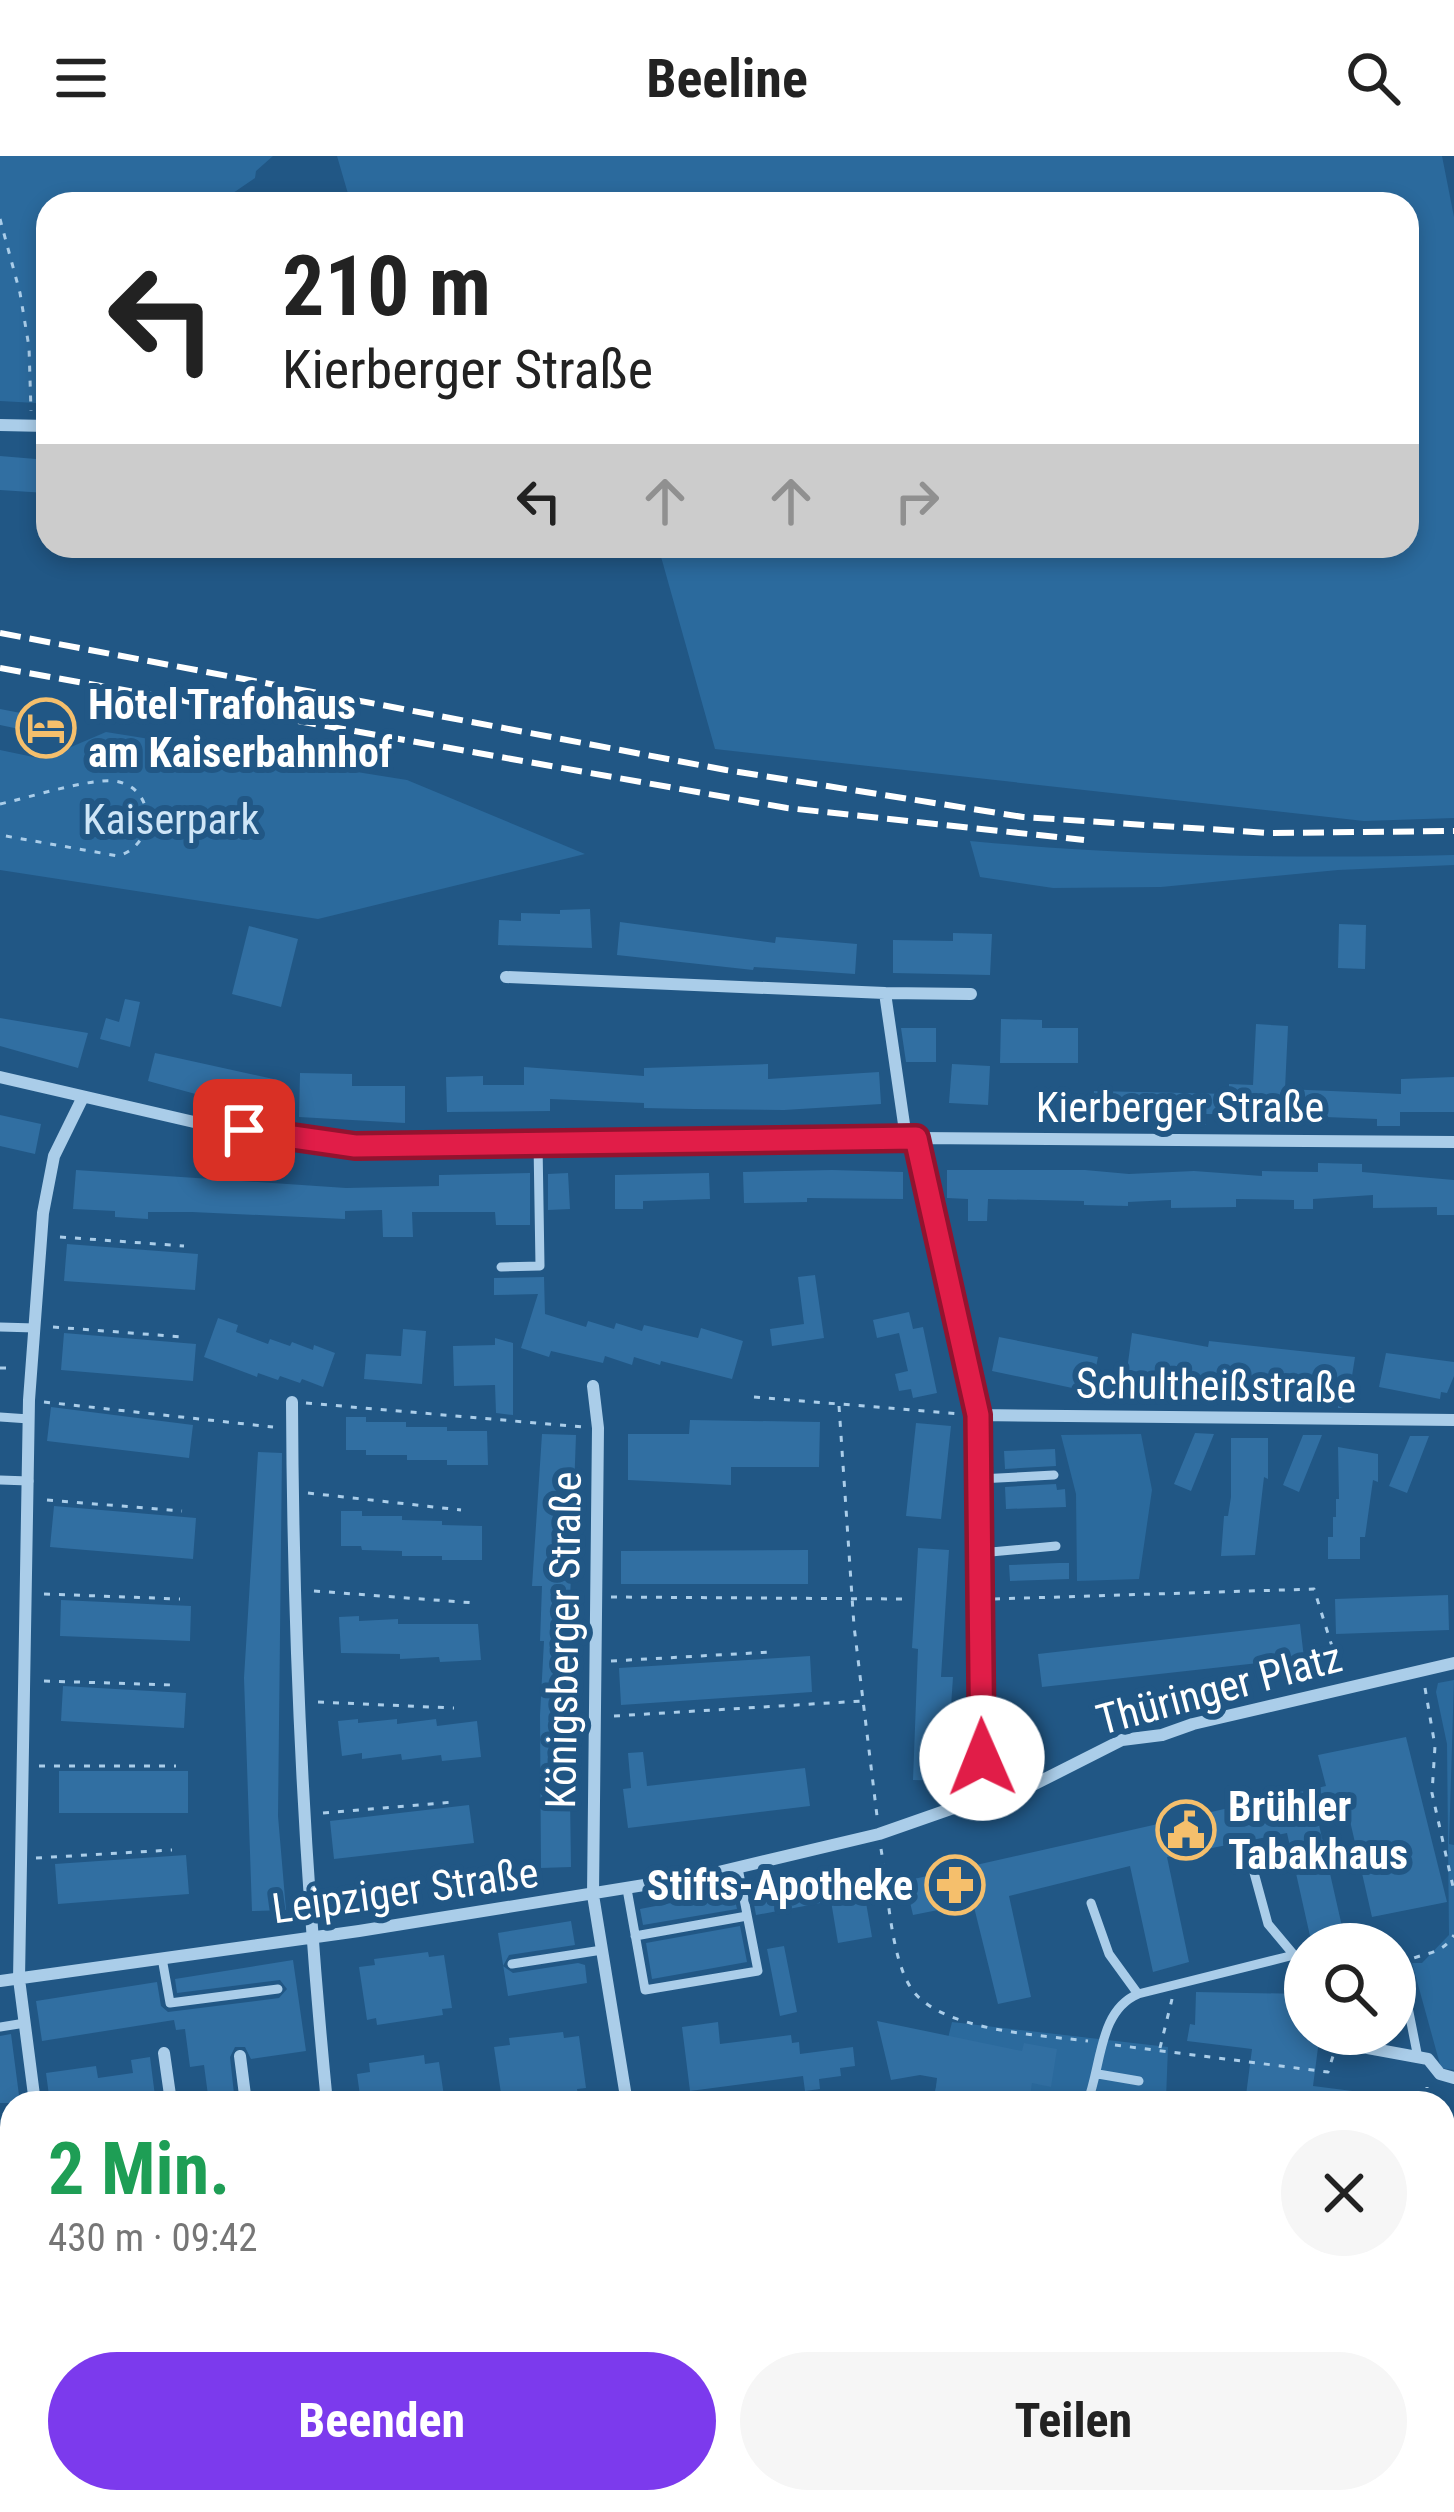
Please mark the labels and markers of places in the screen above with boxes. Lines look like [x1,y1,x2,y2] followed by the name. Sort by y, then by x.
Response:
[88,680,393,777] place label: Hotel Trafohaus am Kaiserbahnhof
[15,697,77,759] hotel icon: Hotel Trafohaus am Kaiserbahnhof
[193,1079,295,1181] pin
[1228,1782,1408,1879] place label: Brühler Tabakhaus
[1155,1799,1217,1861] public building icon: Brühler Tabakhaus
[924,1854,986,1916] pharmacy icon: Stifts-Apotheke
[647,1861,913,1910] place label: Stifts-Apotheke

